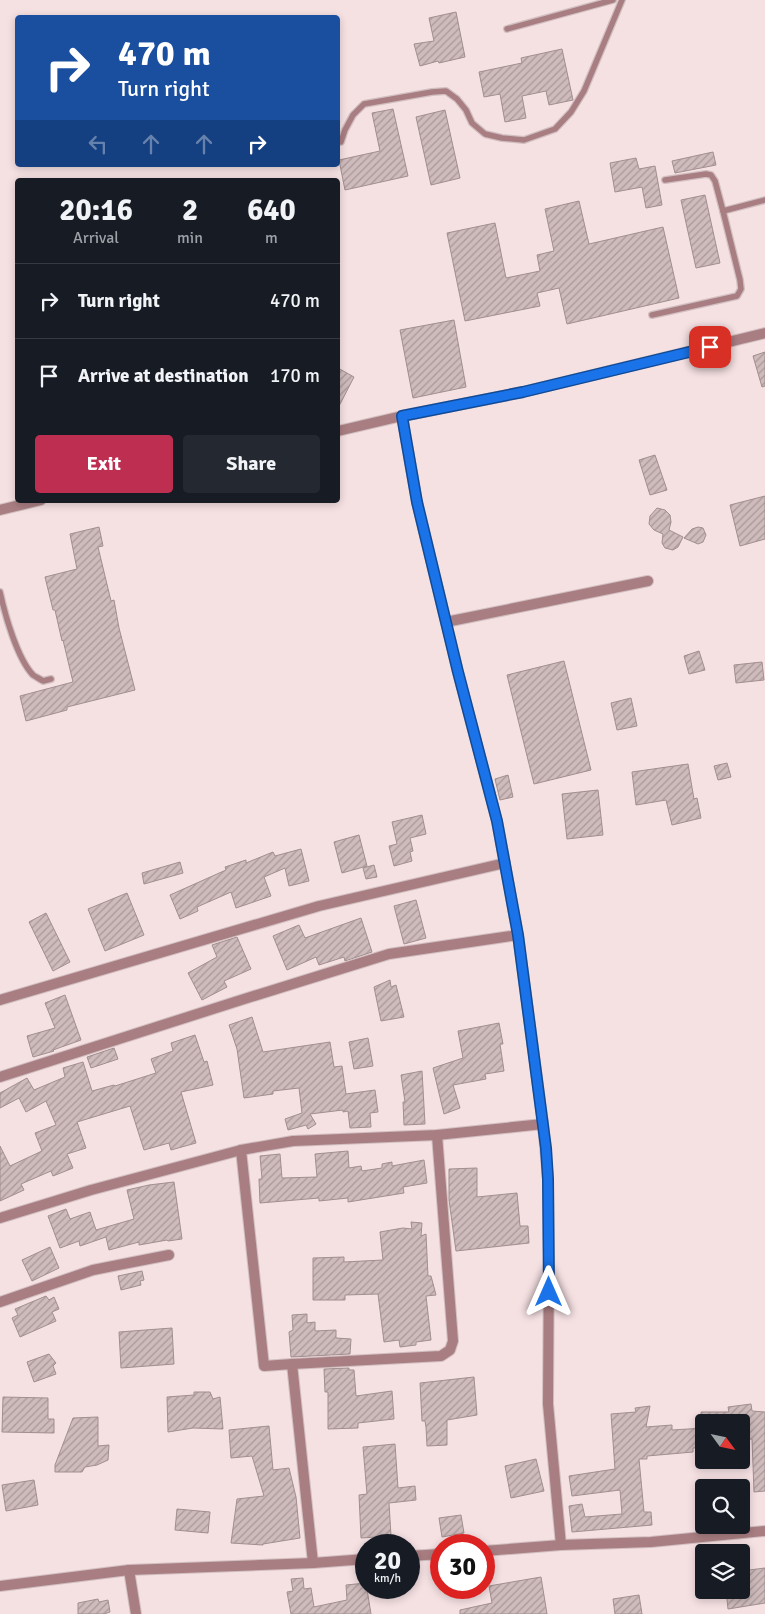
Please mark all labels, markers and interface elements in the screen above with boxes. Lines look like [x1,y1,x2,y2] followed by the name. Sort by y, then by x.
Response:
[118,32,211,75] text: 470 m
[35,35,100,100] icon: right
[118,75,210,102] text: Turn right
[84,130,112,158] icon: left
[137,130,165,158] icon: ahead
[190,130,218,158] icon: ahead
[243,130,271,158] icon: right
[59,192,133,229] text: 20:16
[182,192,198,229] text: 2
[247,192,296,229] text: 640
[73,228,119,248] text: Arrival
[177,228,203,248] text: min
[265,228,278,248] text: m
[35,287,63,315] icon: right
[78,289,160,313] text: Turn right
[270,289,320,313] text: 470 m
[689,326,731,368] pin
[696,333,724,361] icon: arrive
[35,362,63,390] icon: arrive
[78,364,249,388] text: Arrive at destination
[270,364,320,388] text: 170 m
[35,435,173,493] button: Exit
[183,435,320,493] button: Share
[522,1265,574,1317] position arrow
[695,1414,750,1469] north arrow
[695,1414,750,1599] map controls
[695,1479,750,1534] button: search
[430,1534,495,1599] speed limit sign: 30
[695,1544,750,1599] button: layers
[374,1545,401,1576] text: 20
[374,1571,401,1586] text: km/h

